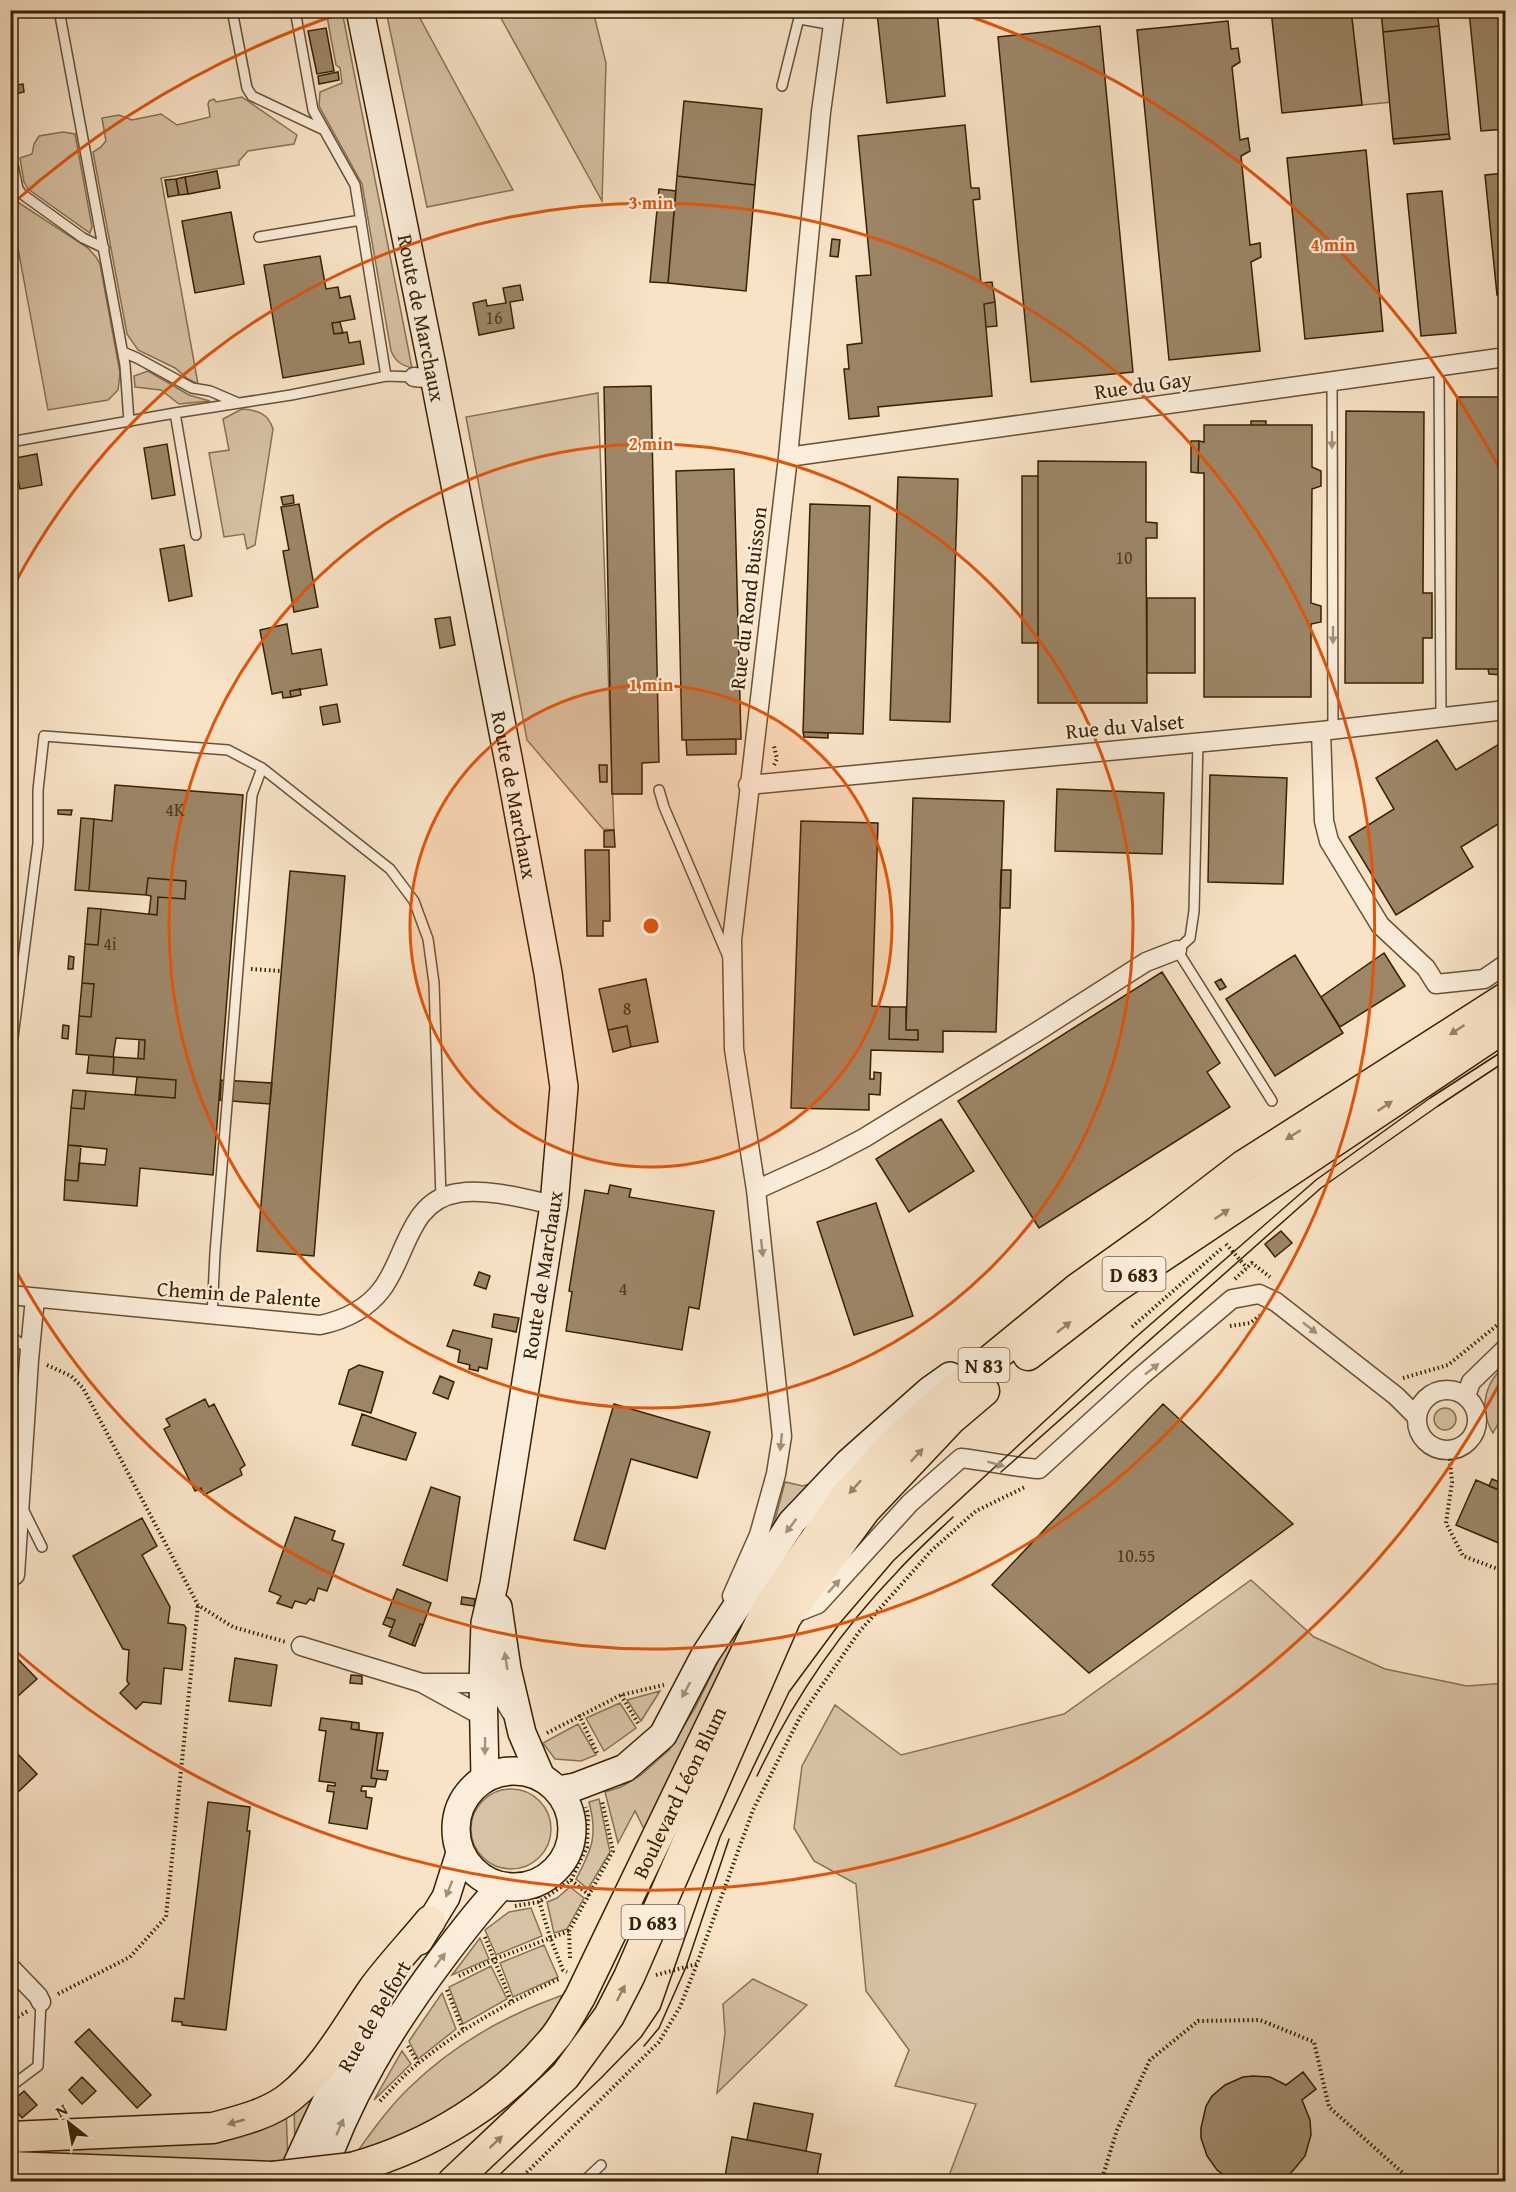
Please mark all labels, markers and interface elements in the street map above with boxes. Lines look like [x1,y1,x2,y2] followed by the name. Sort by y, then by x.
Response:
[629,189,674,216] text: 3 min
[390,231,454,404] street label: Route de Marchaux
[1311,231,1356,258] text: 4 min
[485,304,503,331] house number: 16
[1092,363,1194,407] street label: Rue du Gay
[629,430,674,457] text: 2 min
[1327,430,1337,449] one-way arrow
[721,505,775,691] street label: Rue du Rond Buisson
[1115,544,1133,571] house number: 10
[1328,625,1338,644] one-way arrow
[629,671,674,698] text: 1 min
[1064,705,1186,747] street label: Rue du Valset
[484,708,546,882] street label: Route de Marchaux
[165,796,185,823] house number: 4K
[641,916,661,936] centre of rings
[103,930,117,957] house number: 4i
[623,995,631,1022] house number: 8
[1448,1024,1465,1035] one-way arrow
[1376,1101,1393,1112] one-way arrow
[1285,1129,1301,1141] one-way arrow
[513,1188,571,1361] street label: Route de Marchaux
[1214,1208,1230,1220] one-way arrow
[757,1239,767,1258] one-way arrow
[1102,1257,1166,1291] road number: D 683
[156,1273,322,1315] street label: Chemin de Palente
[619,1275,627,1302] house number: 4
[1056,1322,1071,1334] one-way arrow
[1302,1322,1317,1334] one-way arrow
[958,1348,1010,1382] road number: N 83
[1144,1363,1159,1375] one-way arrow
[776,1433,786,1452] one-way arrow
[910,1448,924,1463] one-way arrow
[987,1459,1005,1469] one-way arrow
[849,1479,862,1494] one-way arrow
[785,1517,797,1533] one-way arrow
[1116,1542,1156,1569] house number: 10.55
[827,1579,840,1594] one-way arrow
[501,1651,510,1670] one-way arrow
[681,1682,691,1699] one-way arrow
[624,1701,733,1883] street label: Boulevard Léon Blum
[480,1737,489,1756] one-way arrow
[444,1880,453,1898] one-way arrow
[622,1905,684,1939] road number: D 683
[434,1953,446,1968] one-way arrow
[329,1954,419,2078] street label: Rue de Belfort
[616,1985,625,2002] one-way arrow
[39,2093,99,2153] north arrow
[51,2097,72,2123] text: N
[227,2118,245,2127] one-way arrow
[335,2118,344,2135] one-way arrow
[489,2135,504,2149] one-way arrow

